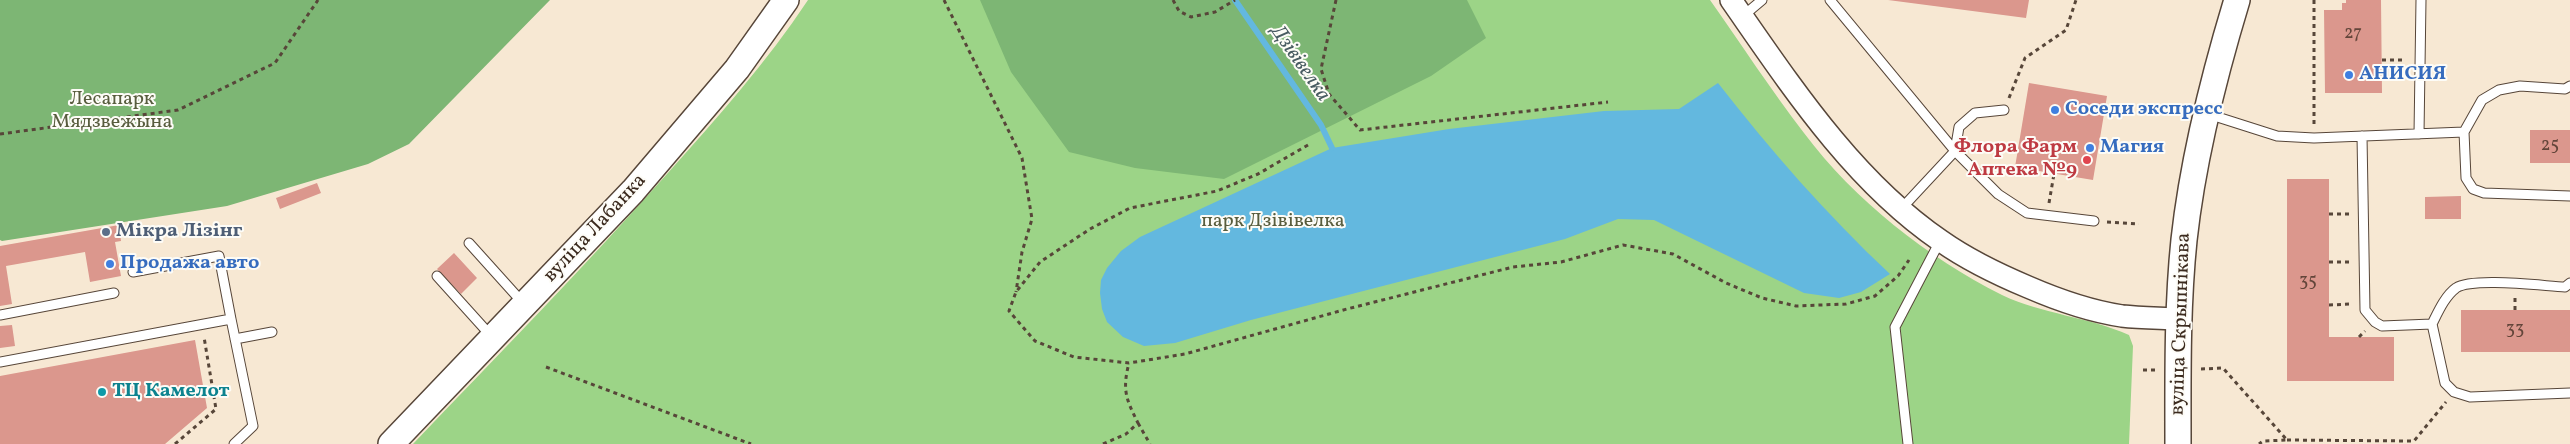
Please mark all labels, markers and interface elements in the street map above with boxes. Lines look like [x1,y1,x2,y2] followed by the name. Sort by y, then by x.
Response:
[1264,21,1334,107] water label: Дзівівелка
[2344,24,2362,46] house number: 27
[2359,63,2446,87] place label: АНИСИЯ
[2343,69,2355,81] marker: АНИСИЯ
[52,88,172,135] park label: Лесапарк Мядзвежына
[2065,98,2223,122] place label: Соседи экспресс
[2049,104,2061,116] marker: Соседи экспресс
[1954,136,2077,183] place label: Флора Фарм Аптека №9
[2100,136,2164,160] place label: Магия
[2541,136,2559,158] house number: 25
[2084,142,2096,154] marker: Магия
[2081,154,2093,166] marker: Флора Фарм Аптека №9
[540,170,652,288] street label: вуліца Лабанка
[1201,210,1345,234] park label: парк Дзівівелка
[116,220,242,244] place label: Мікра Лізінг
[100,226,112,238] marker: Мікра Лізінг
[2167,232,2197,416] street label: вуліца Скрыпнікава
[120,252,259,276] place label: Продажа авто
[104,258,116,270] marker: Продажа авто
[2299,272,2317,294] house number: 35
[2506,320,2524,342] house number: 33
[112,380,230,404] place label: ТЦ Камелот
[96,386,108,398] marker: ТЦ Камелот

